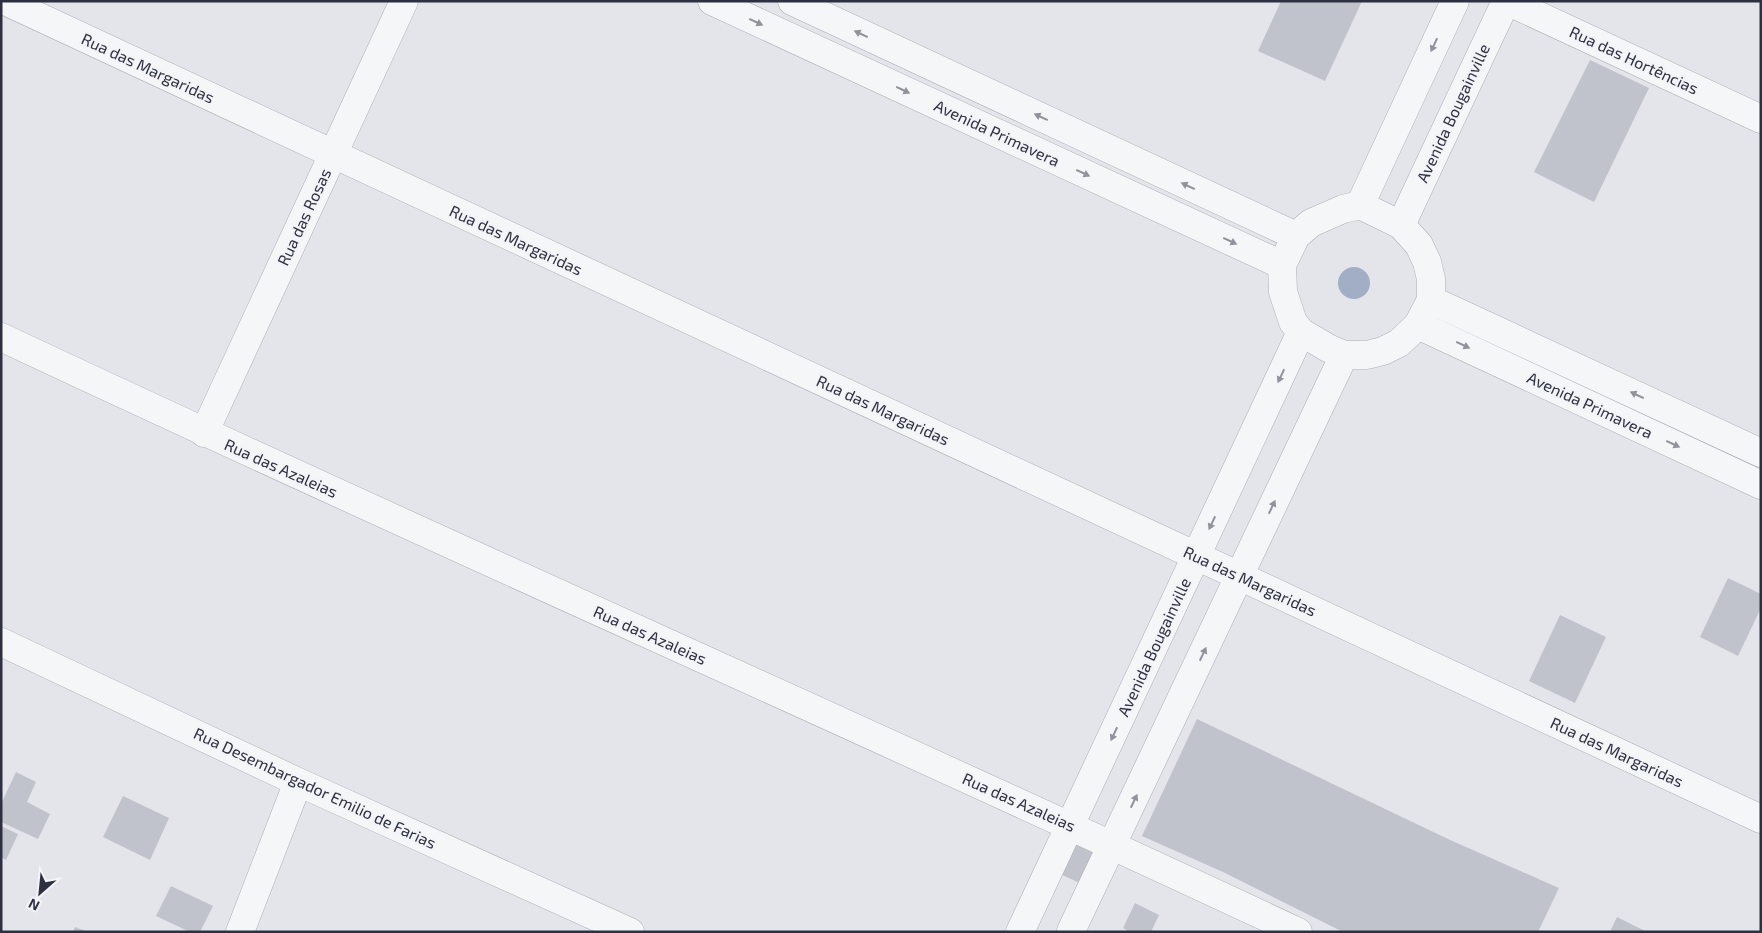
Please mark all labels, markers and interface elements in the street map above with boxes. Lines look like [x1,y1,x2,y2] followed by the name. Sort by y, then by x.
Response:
[749,18,763,26] one-way arrow
[1567,21,1702,98] street label: Rua das Hortências
[79,28,218,107] street label: Rua das Margaridas
[854,29,869,38] one-way arrow
[1430,38,1438,53] one-way arrow
[1412,40,1493,185] street label: Avenida Bougainville
[896,86,911,94] one-way arrow
[931,95,1063,170] street label: Avenida Primavera
[1033,113,1048,121] one-way arrow
[273,165,334,268] street label: Rua das Rosas
[1076,169,1090,177] one-way arrow
[1181,181,1195,189] one-way arrow
[447,200,586,279] street label: Rua das Margaridas
[1223,237,1237,245] one-way arrow
[1455,341,1470,350] one-way arrow
[1524,367,1656,442] street label: Avenida Primavera
[1276,369,1284,383] one-way arrow
[814,370,953,449] street label: Rua das Margaridas
[1630,391,1644,399] one-way arrow
[222,434,341,501] street label: Rua das Azaleias
[1666,440,1680,448] one-way arrow
[1269,500,1277,514] one-way arrow
[1208,516,1216,530] one-way arrow
[1181,541,1320,620] street label: Rua das Margaridas
[1113,574,1194,719] street label: Avenida Bougainville
[591,601,710,668] street label: Rua das Azaleias
[1199,647,1207,661] one-way arrow
[1548,712,1687,791] street label: Rua das Margaridas
[191,723,439,852] street label: Rua Desembargador Emilio de Farias
[1109,727,1117,741] one-way arrow
[960,768,1079,835] street label: Rua das Azaleias
[1130,794,1138,808] one-way arrow
[15,868,65,918] north arrow
[26,895,42,915] text: N

